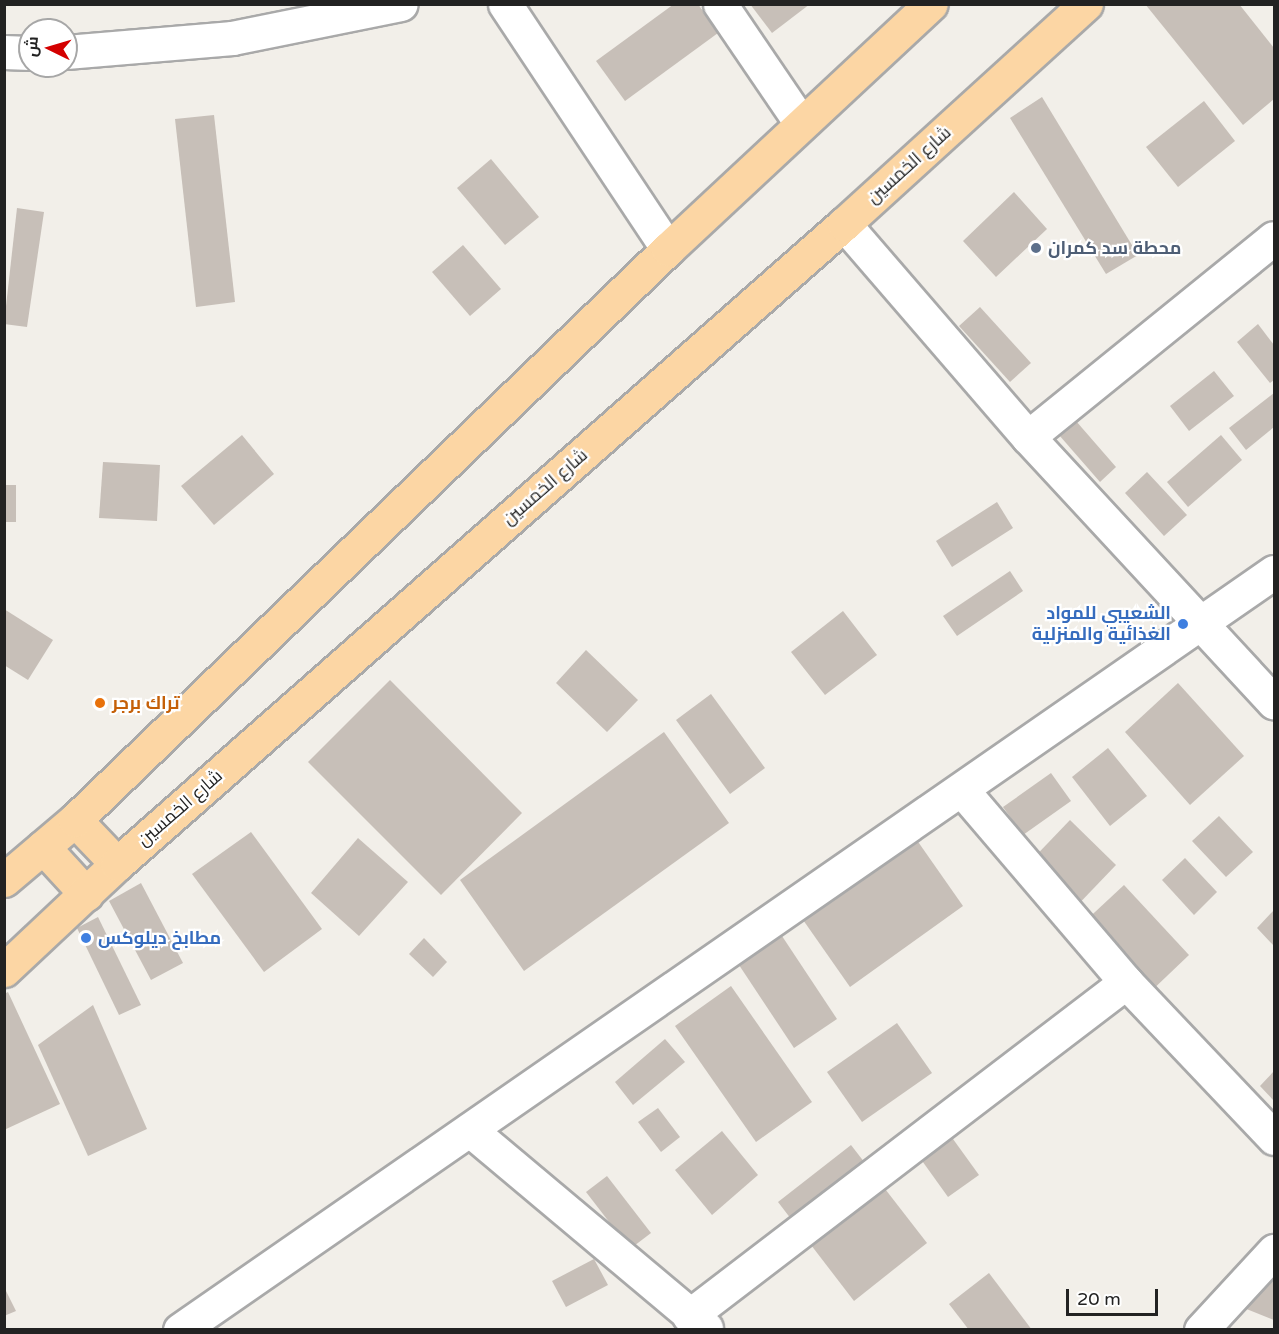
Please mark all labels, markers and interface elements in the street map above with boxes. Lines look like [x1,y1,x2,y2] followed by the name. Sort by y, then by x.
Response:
[18,18,78,78] north arrow
[21,36,43,58] text: ش
[862,122,956,208] street label: شارع الخمسين
[1048,237,1182,259] place label: محطة سد كمران
[1029,241,1043,255] marker: محطة سد كمران
[498,444,592,530] street label: شارع الخمسين
[1032,603,1171,646] place label: الشعيبي للمواد الغذائية والمنزلية
[1176,617,1190,631] marker: الشعيبي للمواد الغذائية والمنزلية
[112,692,180,714] place label: تراك برجر
[93,696,107,710] marker: تراك برجر
[133,765,227,851] street label: شارع الخمسين
[98,927,221,949] place label: مطابخ ديلوكس
[79,931,93,945] marker: مطابخ ديلوكس
[1069,1277,1160,1315] scale bar
[1077,1288,1121,1310] text: 20 m

